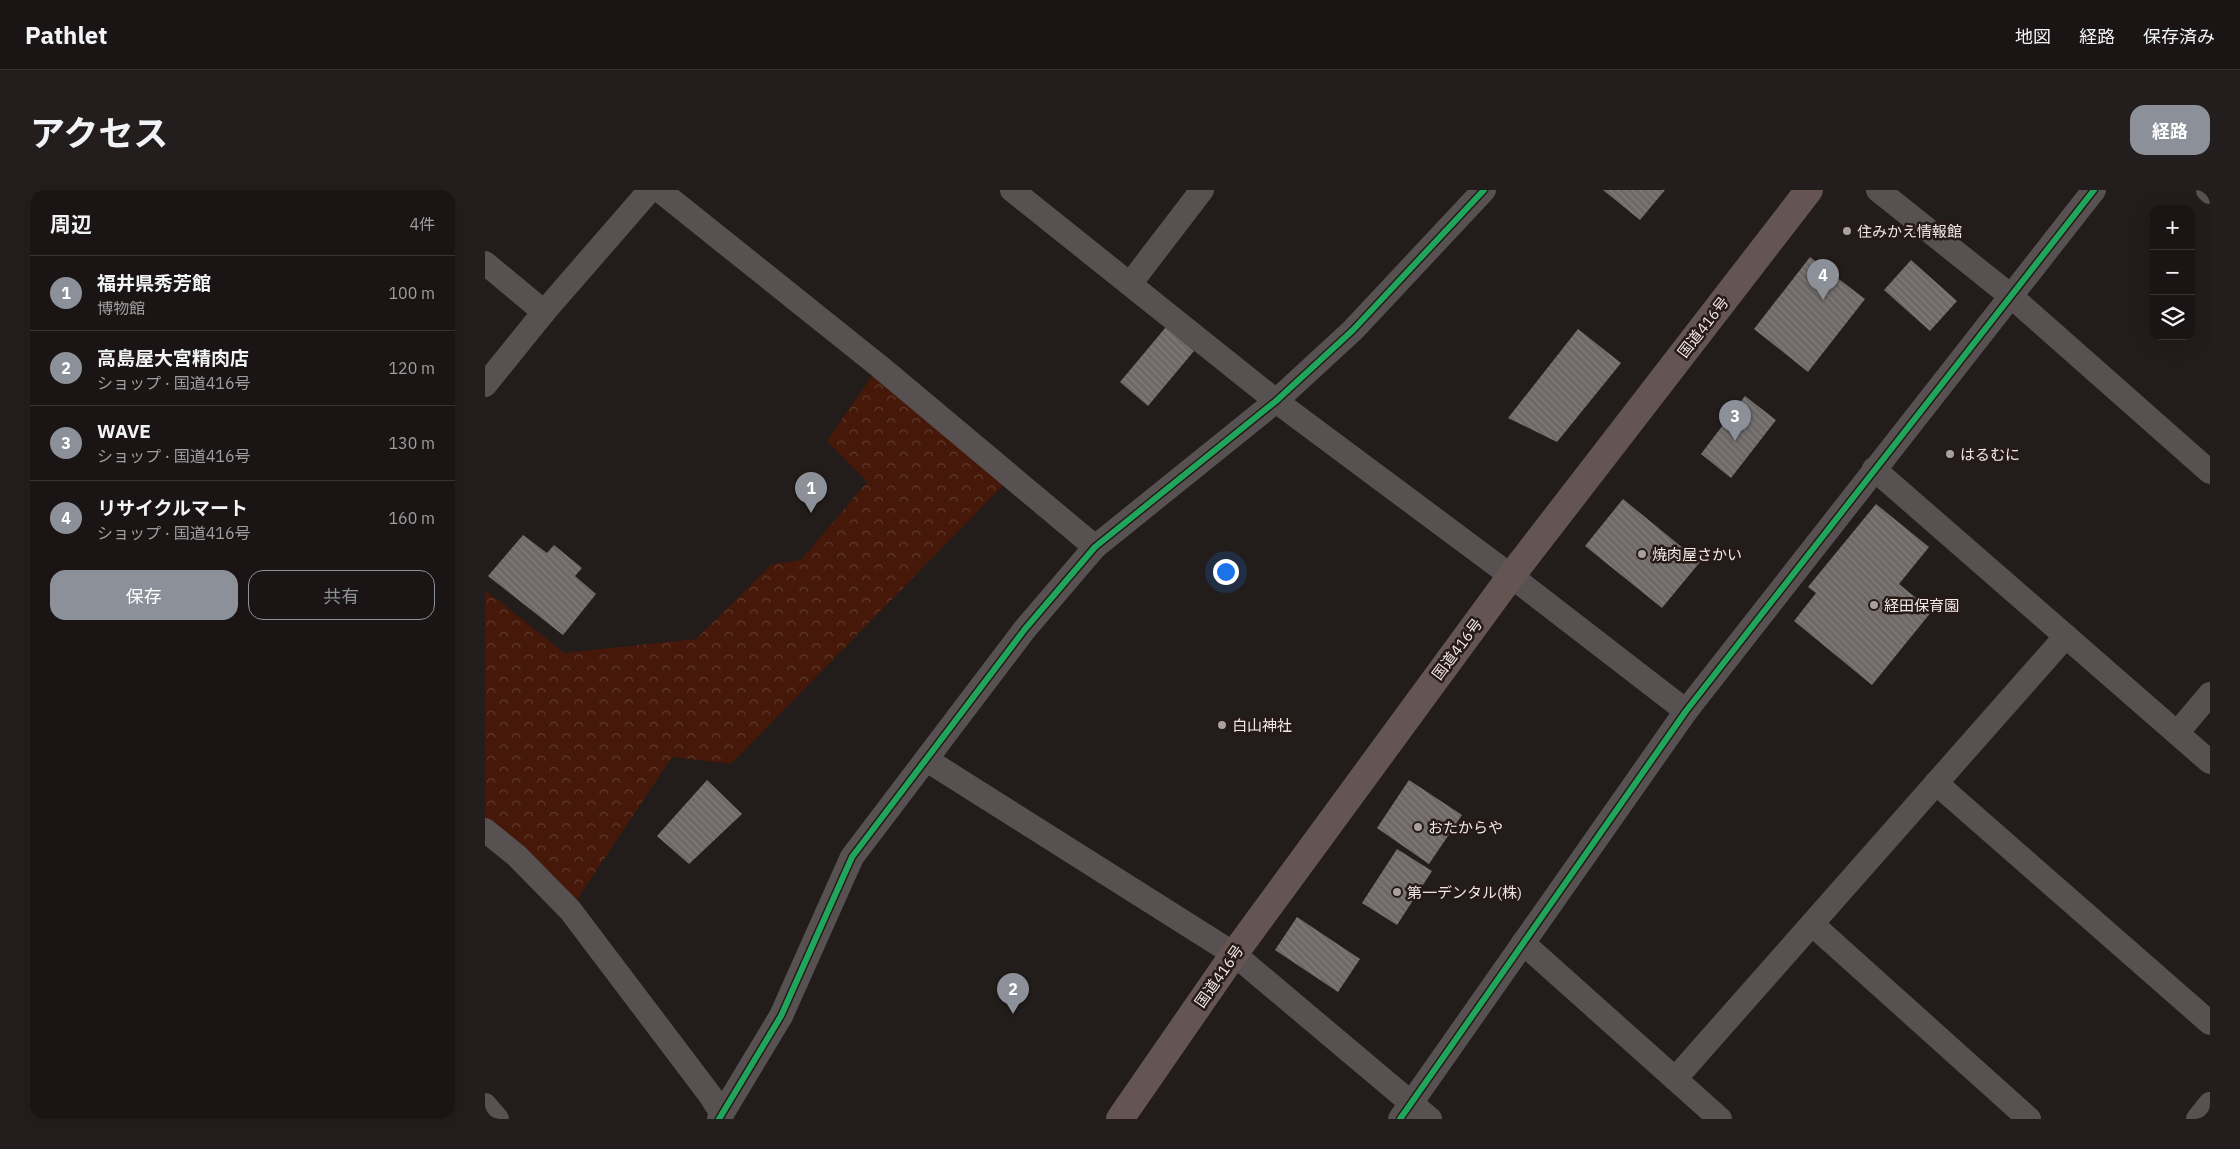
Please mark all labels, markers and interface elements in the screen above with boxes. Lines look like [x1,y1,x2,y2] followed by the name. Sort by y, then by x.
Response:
[25,19,107,51] text: Pathlet
[2015,25,2051,48] text: 地図
[2079,25,2115,48] text: 経路
[2143,25,2215,48] text: 保存済み
[2130,105,2210,155] button: 経路
[30,110,168,156] text: アクセス
[2150,205,2195,340] map controls
[2150,205,2195,250] button: +
[50,210,92,238] text: 周辺
[409,214,435,234] text: 4件
[1857,222,1962,241] place label: 住みかえ情報館
[1841,225,1853,237] marker: 住みかえ情報館
[2150,250,2195,295] button: −
[1807,259,1839,300] pin: 4
[97,271,211,295] text: 福井県秀芳館
[61,283,71,303] text: 1
[388,283,435,303] text: 100 m
[1673,293,1733,361] street label: 国道416号
[2150,295,2195,340] button: layers
[97,298,145,318] text: 博物館
[97,346,249,370] text: 高島屋大宮精肉店
[61,358,71,378] text: 2
[388,358,435,378] text: 120 m
[97,373,251,393] text: ショップ · 国道416号
[1719,400,1751,441] pin: 3
[97,419,151,443] text: WAVE
[61,433,71,453] text: 3
[388,433,435,453] text: 130 m
[1960,445,2020,464] place label: はるむに
[97,446,251,466] text: ショップ · 国道416号
[1944,448,1956,460] marker: はるむに
[795,472,827,513] pin: 1
[97,496,248,520] text: リサイクルマート
[61,508,71,528] text: 4
[388,508,435,528] text: 160 m
[97,523,251,543] text: ショップ · 国道416号
[1652,545,1742,564] place label: 焼肉屋さかい
[1636,548,1648,560] marker: 焼肉屋さかい
[1213,559,1239,585] your location
[50,570,238,620] button: 保存
[248,570,435,620] button: 共有
[1884,596,1959,615] place label: 経田保育園
[1868,599,1880,611] marker: 経田保育園
[1428,615,1486,683] street label: 国道416号
[1232,716,1292,735] place label: 白山神社
[1216,719,1228,731] marker: 白山神社
[1428,818,1503,837] place label: おたからや
[1412,821,1424,833] marker: おたからや
[1407,883,1522,902] place label: 第一デンタル(株)
[1391,886,1403,898] marker: 第一デンタル(株)
[1191,941,1247,1011] street label: 国道416号
[997,973,1029,1014] pin: 2

